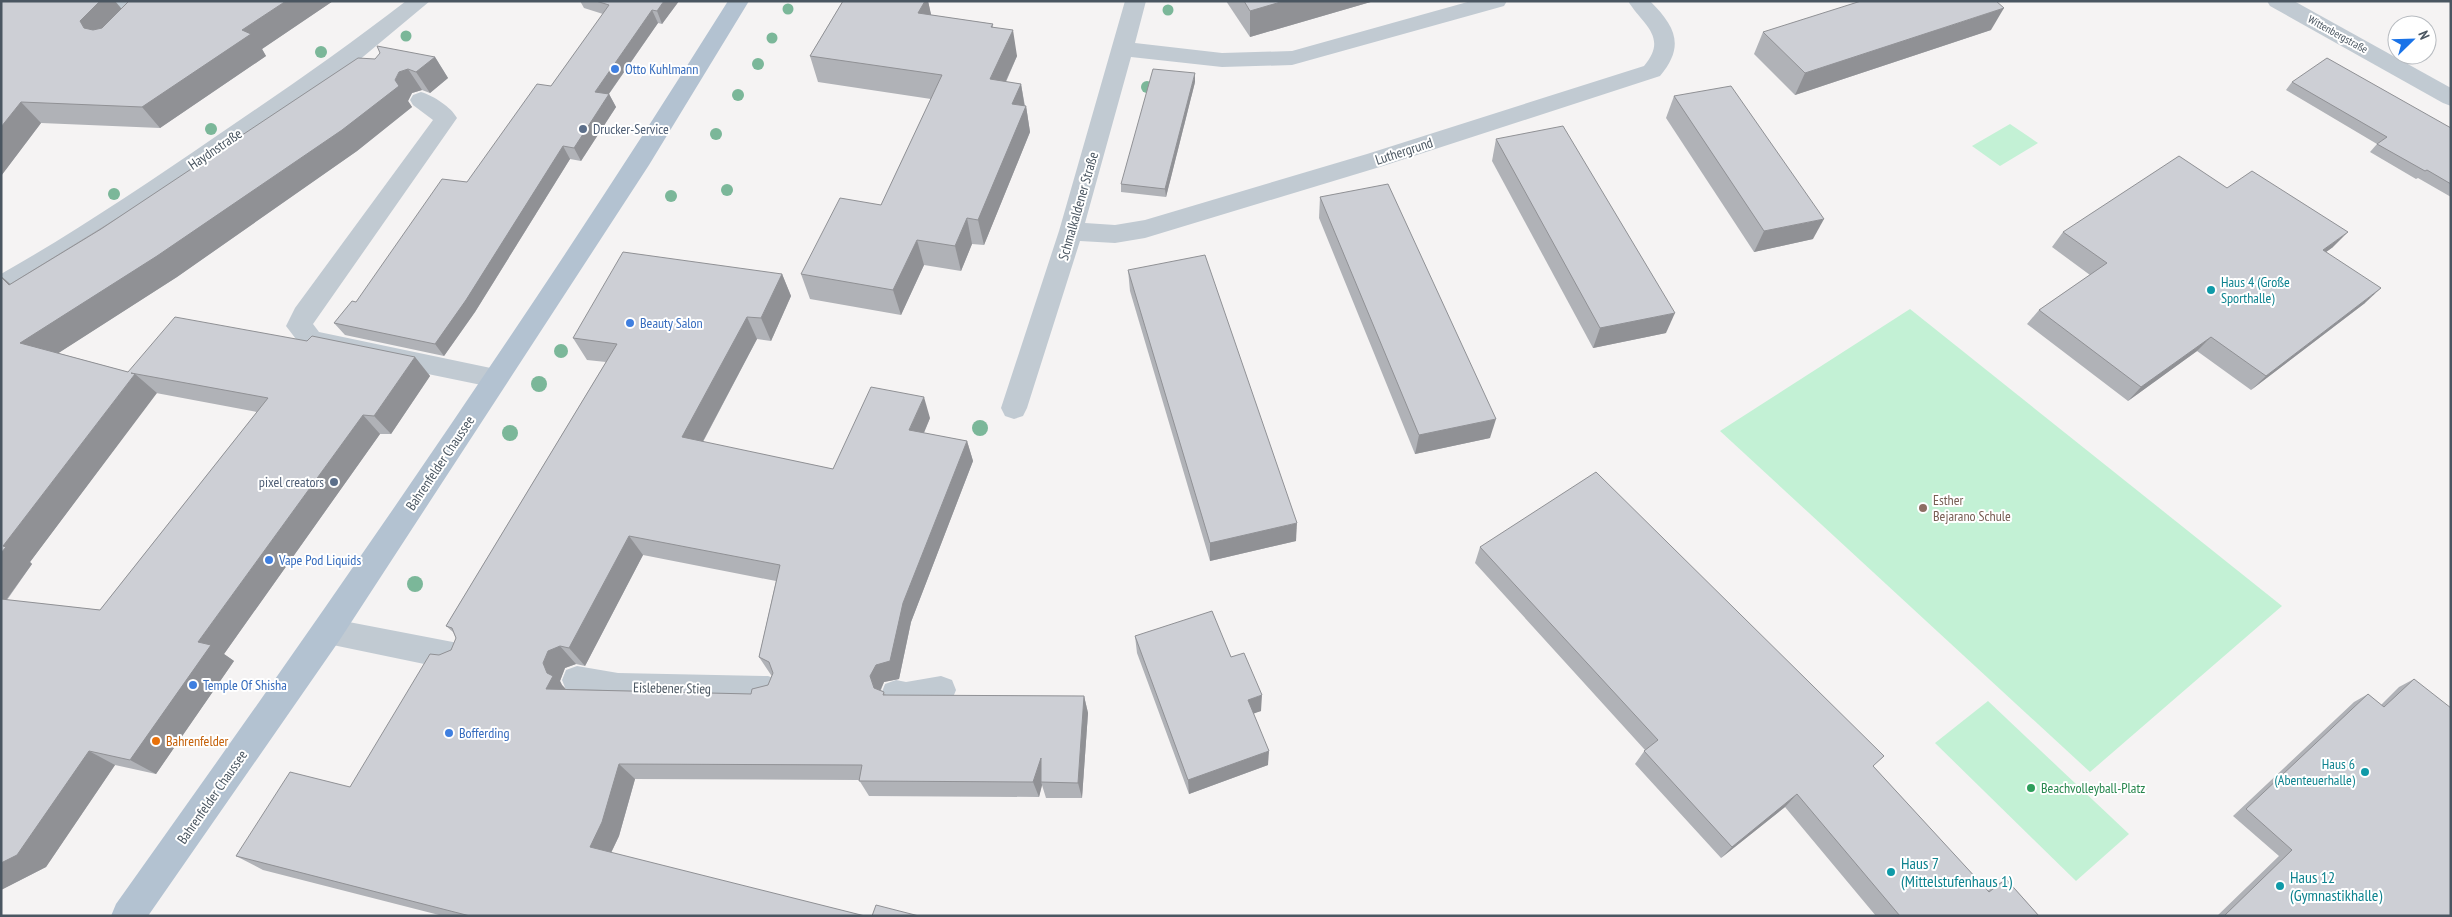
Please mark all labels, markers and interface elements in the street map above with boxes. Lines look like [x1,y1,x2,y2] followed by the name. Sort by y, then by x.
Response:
[2306,12,2371,56] street label: Wittenbergstraße
[2387,15,2437,65] north arrow
[2414,28,2434,42] text: N
[625,60,698,78] place label: Otto Kuhlmann
[609,63,621,75] marker: Otto Kuhlmann
[593,120,669,138] place label: Drucker-Service
[577,123,589,135] marker: Drucker-Service
[185,124,246,174] street label: Haydnstraße
[1373,133,1435,169] street label: Luthergrund
[1054,150,1102,262] street label: Schmalkaldener Straße
[2221,273,2290,307] place label: Haus 4 (Große Sporthalle)
[2205,284,2217,296] marker: Haus 4 (Große Sporthalle)
[640,314,703,332] place label: Beauty Salon
[624,317,636,329] marker: Beauty Salon
[402,412,478,514] street label: Bahrenfelder Chaussee
[259,473,324,491] place label: pixel creators
[328,476,340,488] marker: pixel creators
[1933,491,2011,525] place label: Esther Bejarano Schule
[1917,502,1929,514] marker: Esther Bejarano Schule
[278,551,361,569] place label: Vape Pod Liquids
[263,554,275,566] marker: Vape Pod Liquids
[203,676,287,694] place label: Temple Of Shisha
[633,678,711,698] street label: Eislebener Stieg
[187,679,199,691] marker: Temple Of Shisha
[459,724,510,742] place label: Bofferding
[443,727,455,739] marker: Bofferding
[166,732,228,750] place label: Bahrenfelder
[150,735,162,747] marker: Bahrenfelder
[173,746,251,847] street label: Bahrenfelder Chaussee
[2275,755,2356,789] place label: Haus 6 (Abenteuerhalle)
[2359,766,2371,778] marker: Haus 6 (Abenteuerhalle)
[2041,779,2145,797] place label: Beachvolleyball-Platz
[2025,782,2037,794] marker: Beachvolleyball-Platz
[1901,853,2012,891] place label: Haus 7 (Mittelstufenhaus 1)
[1885,866,1897,878] marker: Haus 7 (Mittelstufenhaus 1)
[2290,867,2382,905] place label: Haus 12 (Gymnastikhalle)
[2274,880,2286,892] marker: Haus 12 (Gymnastikhalle)

